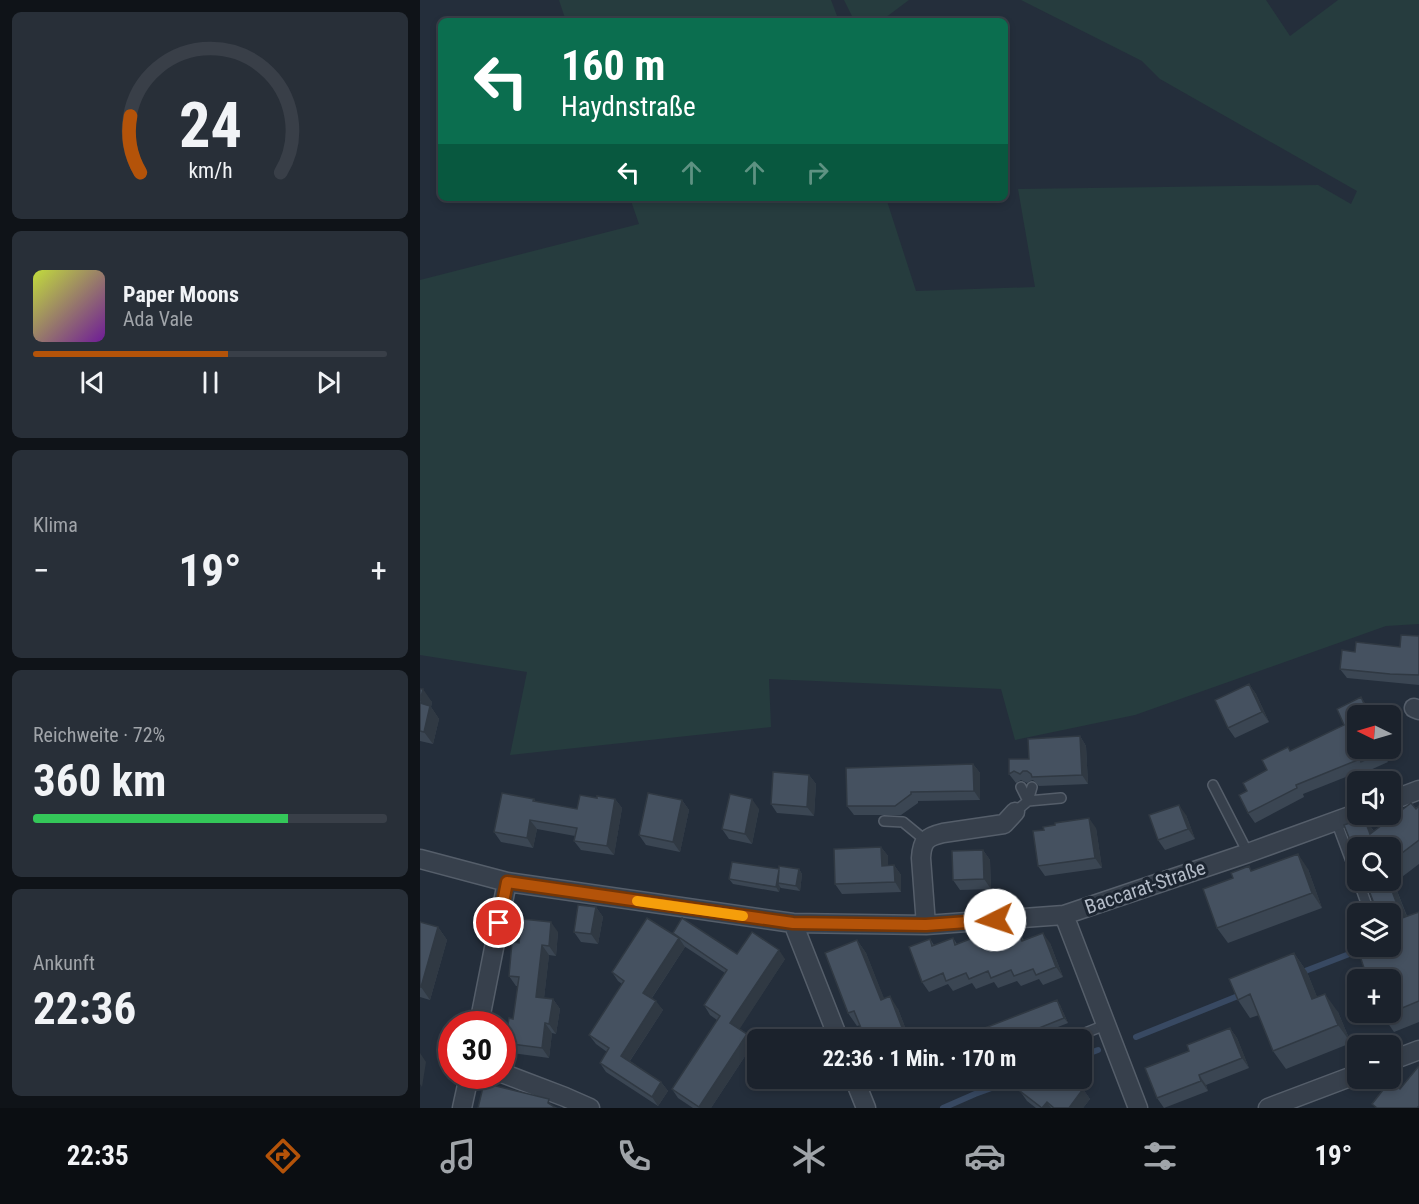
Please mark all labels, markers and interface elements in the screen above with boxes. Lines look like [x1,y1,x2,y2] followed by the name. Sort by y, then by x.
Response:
[561,41,666,90] text: 160 m
[462,42,540,120] icon: left
[178,89,242,162] text: 24
[561,91,696,123] text: Haydnstraße
[612,156,645,189] icon: left
[675,156,708,189] icon: ahead
[738,156,771,189] icon: ahead
[801,156,834,189] icon: right
[188,158,232,183] text: km/h
[123,282,239,307] text: Paper Moons
[123,307,193,331] text: Ada Vale
[76,366,109,399] icon: previous
[194,366,227,399] icon: pause
[312,366,345,399] icon: next
[33,513,78,537] text: Klima
[179,544,242,597] text: 19°
[33,551,50,590] text: −
[371,551,387,590] text: +
[1347,705,1401,759] north arrow
[1347,705,1401,1089] map controls
[33,723,165,747] text: Reichweite · 72%
[33,754,166,807] text: 360 km
[1347,771,1401,825] button: sound
[1347,837,1401,891] button: search
[1081,855,1209,919] street label: Baccarat-Straße
[963,888,1027,952] position arrow
[473,897,524,948] pin
[1347,903,1401,957] button: layers
[482,906,515,939] icon: arrive
[33,951,95,975] text: Ankunft
[1347,969,1401,1023] button: +
[33,982,136,1035] text: 22:36
[438,1011,516,1089] speed limit sign: 30
[1347,1035,1401,1089] button: −
[823,1046,1016,1071] text: 22:36 · 1 Min. · 170 m
[262,1135,304,1177] icon: directions
[437,1135,479,1177] icon: music
[613,1135,655,1177] icon: phone
[788,1135,830,1177] icon: climate
[964,1135,1006,1177] icon: car
[1139,1135,1181,1177] icon: filters
[67,1140,129,1172] text: 22:35
[1314,1140,1352,1172] text: 19°

